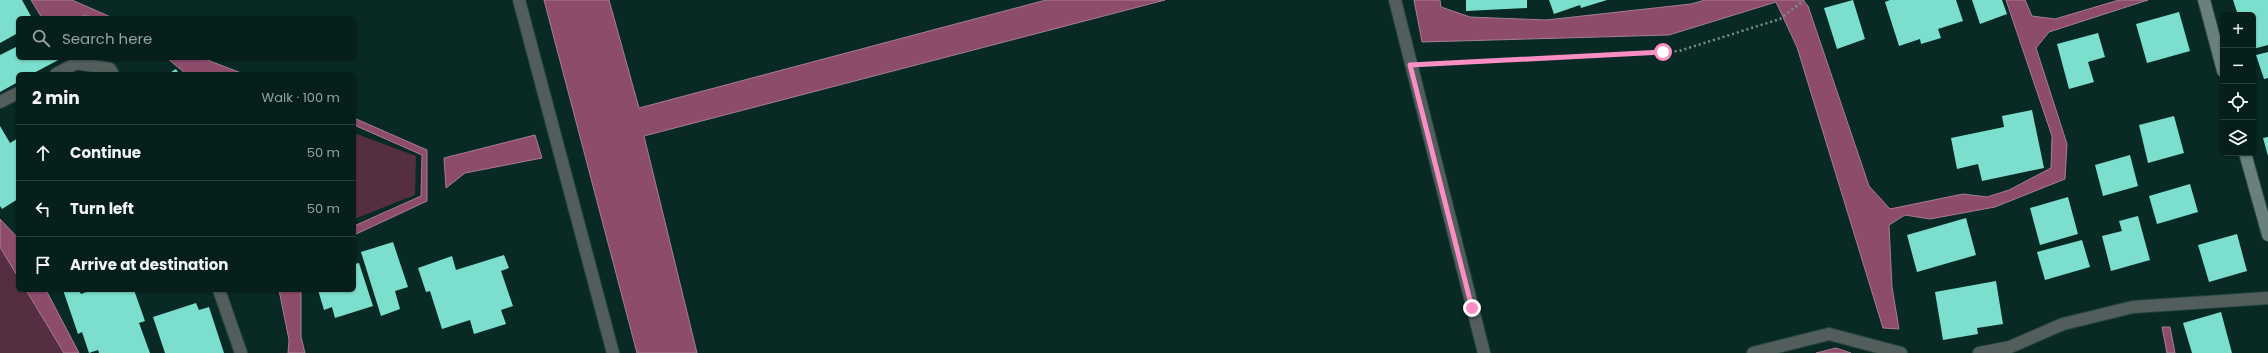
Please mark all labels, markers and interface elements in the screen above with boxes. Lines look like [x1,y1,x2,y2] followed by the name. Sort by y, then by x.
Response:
[2220,12,2256,156] map controls
[2220,12,2256,48] button: +
[16,16,356,60] search box
[30,27,52,49] icon: search
[62,28,152,49] text: Search here
[1654,43,1672,61] route start
[2220,48,2256,84] button: −
[2220,84,2256,120] button: locate
[32,86,80,110] text: 2 min
[262,88,340,107] text: Walk · 100 m
[2220,120,2256,156] button: layers
[32,142,54,164] icon: ahead
[70,142,141,163] text: Continue
[307,143,340,162] text: 50 m
[32,198,54,220] icon: left
[70,198,134,219] text: Turn left
[307,199,340,218] text: 50 m
[32,254,54,276] icon: arrive
[70,254,228,275] text: Arrive at destination
[1463,299,1481,317] route end

